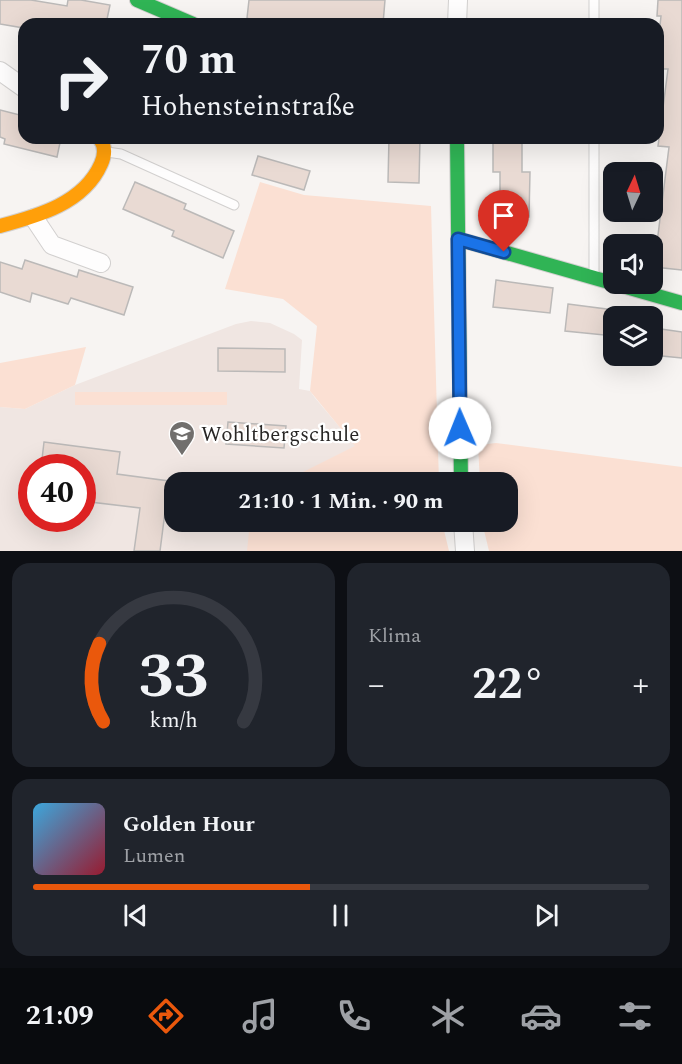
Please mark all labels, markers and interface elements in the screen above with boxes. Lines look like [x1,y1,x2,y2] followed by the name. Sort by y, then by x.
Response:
[141,29,236,92] text: 70 m
[42,42,120,120] icon: right
[141,86,355,128] text: Hohensteinstraße
[603,162,663,222] north arrow
[603,162,663,366] map controls
[478,190,529,252] pin
[487,199,520,232] icon: arrive
[603,234,663,294] button: sound
[603,306,663,366] button: layers
[428,396,492,460] position arrow
[167,419,197,457] school or university icon: Wohltbergschule
[201,419,359,451] place label: Wohltbergschule
[18,454,96,532] speed limit sign: 40
[239,485,443,518] text: 21:10 · 1 Min. · 90 m
[368,621,421,651] text: Klima
[138,630,209,725] text: 33
[472,650,545,719] text: 22°
[368,660,385,710] text: −
[633,660,649,710] text: +
[149,704,198,737] text: km/h
[123,808,255,841] text: Golden Hour
[123,841,185,871] text: Lumen
[119,899,152,932] icon: previous
[324,899,357,932] icon: pause
[530,899,563,932] icon: next
[26,995,94,1037] text: 21:09
[145,995,187,1037] icon: directions
[239,995,281,1037] icon: music
[333,995,375,1037] icon: phone
[427,995,469,1037] icon: climate
[520,995,562,1037] icon: car
[614,995,656,1037] icon: filters

